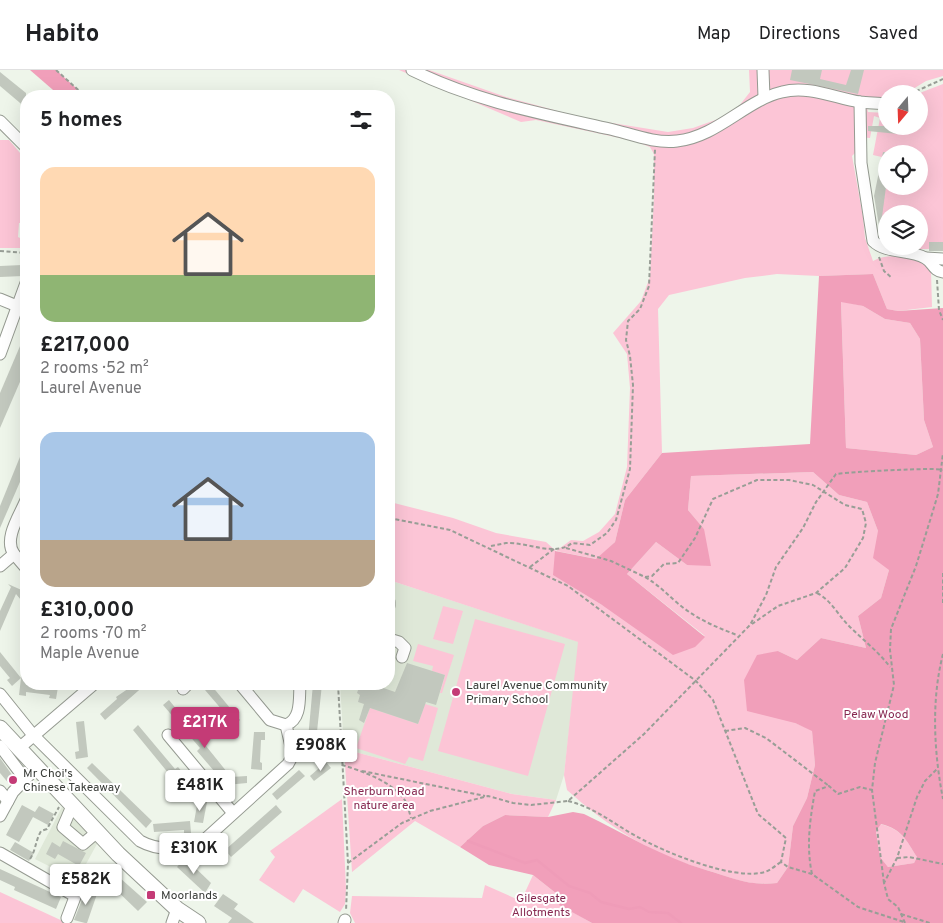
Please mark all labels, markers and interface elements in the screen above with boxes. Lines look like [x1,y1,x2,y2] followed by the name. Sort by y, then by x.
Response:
[25,20,99,50] text: Habito
[697,23,731,46] text: Map
[759,23,841,46] text: Directions
[869,23,918,46] text: Saved
[878,85,928,135] north arrow
[878,85,928,255] map controls
[347,106,375,134] icon: filters
[40,107,123,134] text: 5 homes
[878,145,928,195] button: locate
[163,199,253,289] icon: home
[878,205,928,255] button: layers
[40,332,130,359] text: £217,000
[40,359,149,379] text: 2 rooms · 52 m²
[40,379,142,399] text: Laurel Avenue
[163,464,253,554] icon: home
[40,597,134,624] text: £310,000
[40,624,147,644] text: 2 rooms · 70 m²
[40,644,139,664] text: Maple Avenue
[466,678,607,708] place label: Laurel Avenue Community Primary School
[450,686,462,698] marker: Laurel Avenue Community Primary School
[170,706,240,749] pin: £217K
[844,707,908,723] park label: Pelaw Wood
[182,713,228,733] text: £217K
[286,730,356,772] pin: £908K
[295,736,347,756] text: £908K
[23,766,120,796] place label: Mr Choi's Chinese Takeaway
[165,770,235,812] pin: £481K
[7,774,19,786] marker: Mr Choi's Chinese Takeaway
[176,776,224,796] text: £481K
[344,784,424,814] park label: Sherburn Road nature area
[159,832,229,875] pin: £310K
[170,839,218,859] text: £310K
[51,864,121,906] pin: £582K
[61,870,111,890] text: £582K
[161,888,218,904] place label: Moorlands
[145,889,157,901] marker: Moorlands
[512,891,570,921] park label: Gilesgate Allotments

